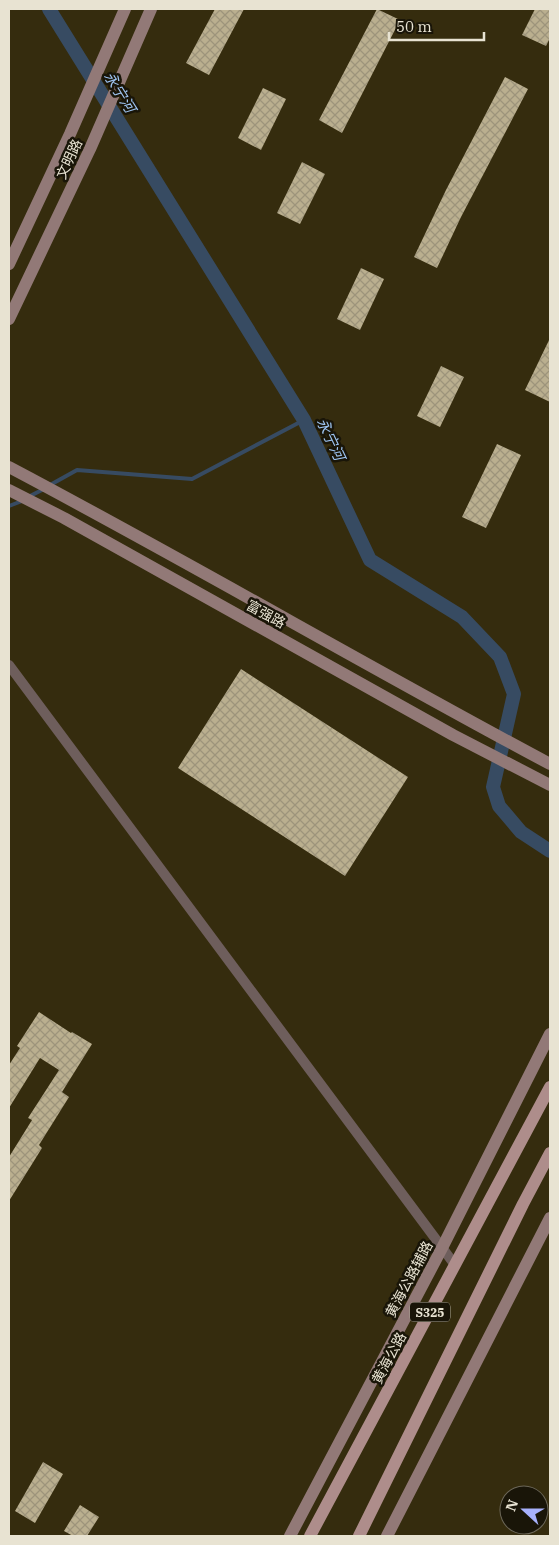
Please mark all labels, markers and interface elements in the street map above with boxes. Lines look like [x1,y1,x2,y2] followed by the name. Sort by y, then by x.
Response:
[389,10,484,42] scale bar
[396,17,432,36] text: 50 m
[100,68,142,119] water label: 永宁河
[52,136,86,182] street label: 文明路
[313,415,350,466] water label: 永宁河
[243,596,289,632] street label: 富强路
[381,1238,437,1320] street label: 黄海公路辅路
[410,1302,450,1321] road number: S325
[368,1329,410,1387] street label: 黄海公路
[499,1485,549,1535] north arrow
[501,1497,522,1514] text: N

